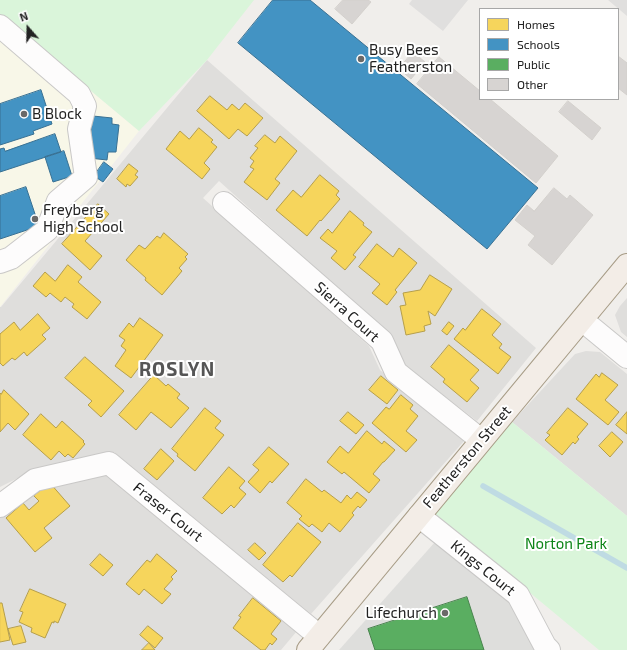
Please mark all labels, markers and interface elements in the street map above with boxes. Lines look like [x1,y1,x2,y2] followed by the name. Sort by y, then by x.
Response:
[8,8,48,48] north arrow
[479,8,619,100] legend
[18,9,30,24] text: N
[517,17,555,31] text: Homes
[517,37,560,51] text: Schools
[369,41,452,76] place label: Busy Bees Featherston
[356,54,366,64] marker: Busy Bees Featherston
[517,57,550,71] text: Public
[517,77,548,91] text: Other
[32,105,82,123] place label: B Block
[19,109,29,119] marker: B Block
[43,201,123,236] place label: Freyberg High School
[30,214,40,224] marker: Freyberg High School
[311,278,383,346] street label: Sierra Court
[139,359,215,381] district label: ROSLYN
[419,402,515,512] street label: Featherston Street
[130,478,206,546] street label: Fraser Court
[525,535,607,553] park label: Norton Park
[447,536,519,600] street label: Kings Court
[365,604,437,622] place label: Lifechurch
[440,608,450,618] marker: Lifechurch

